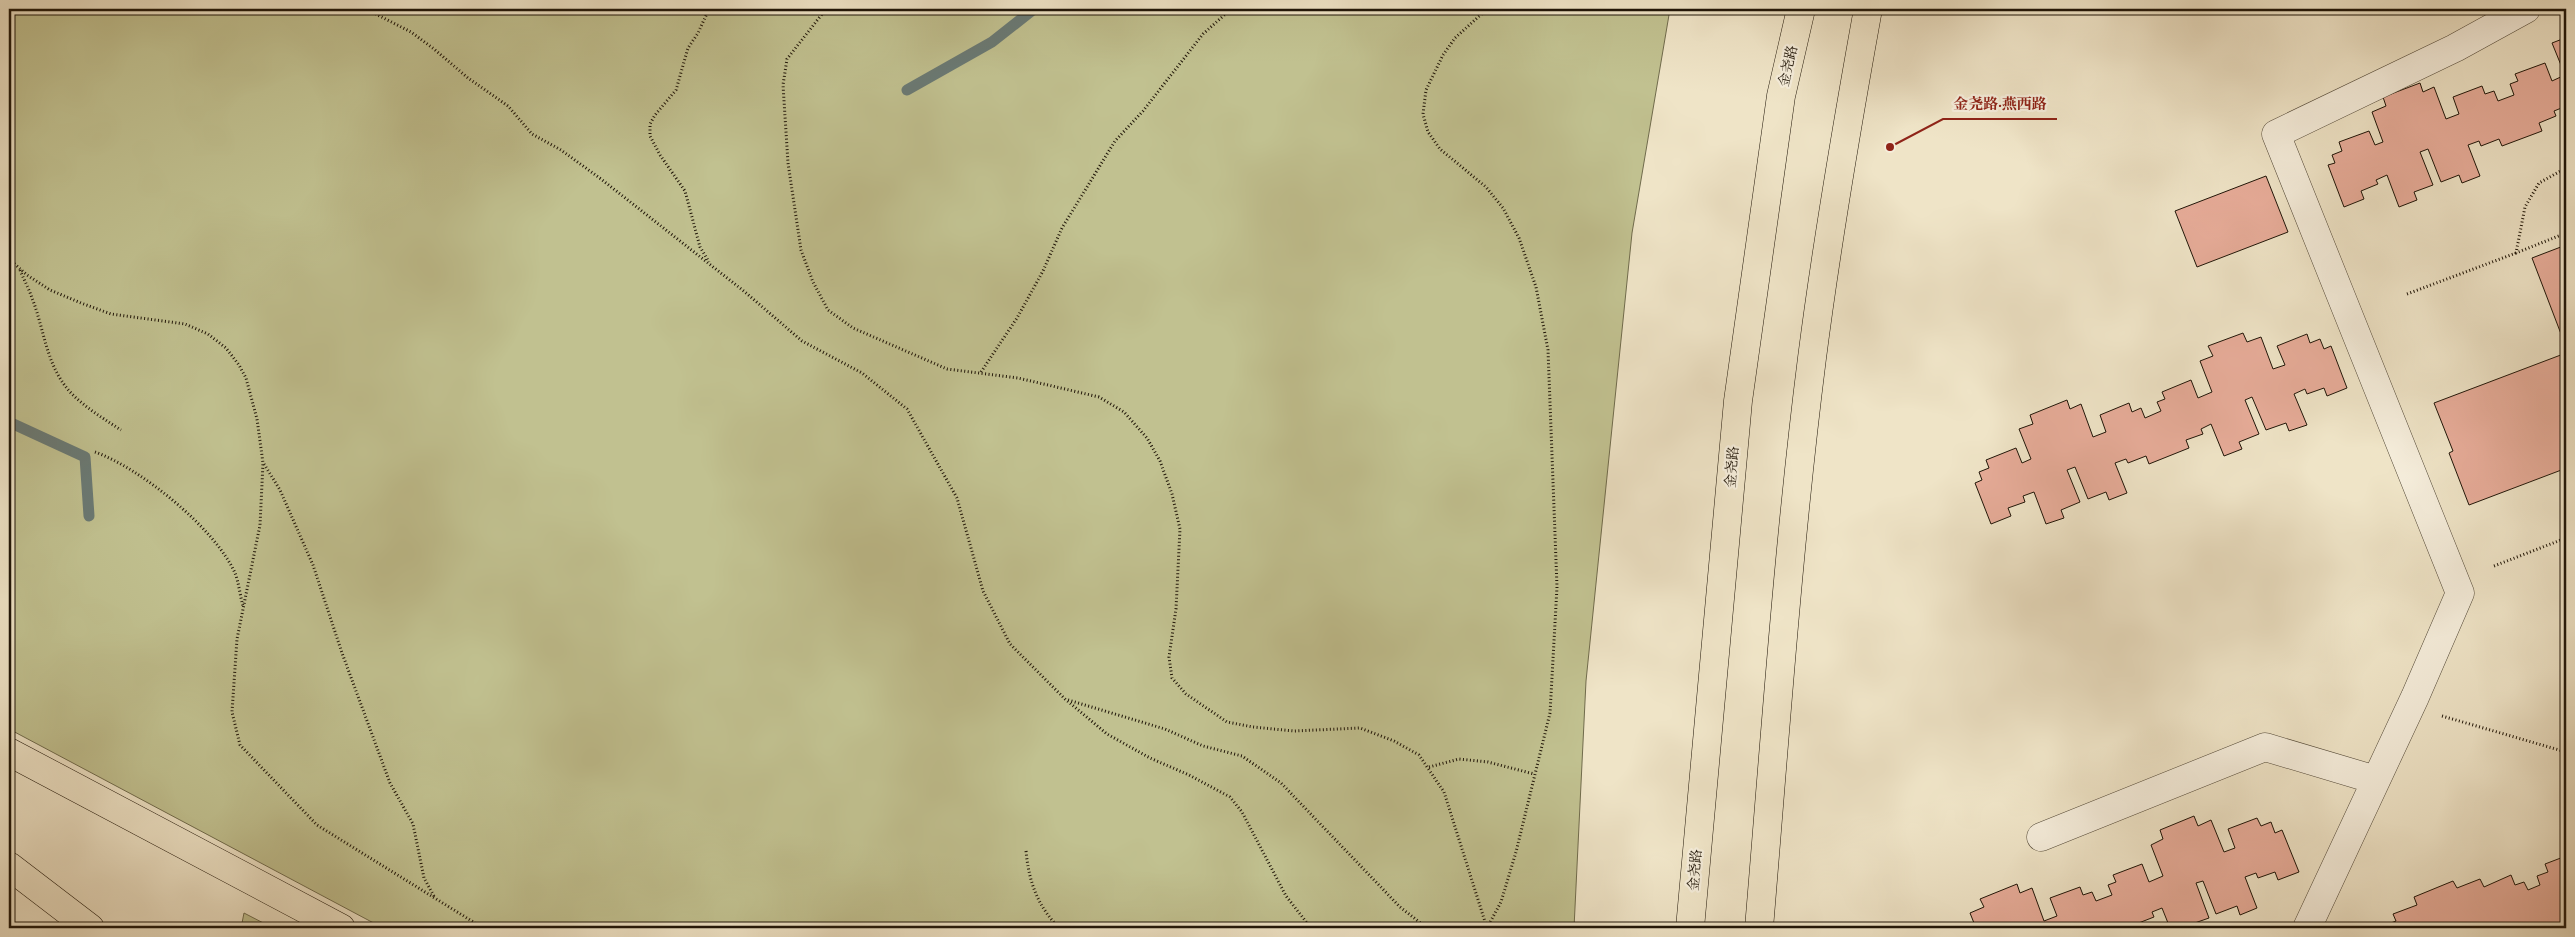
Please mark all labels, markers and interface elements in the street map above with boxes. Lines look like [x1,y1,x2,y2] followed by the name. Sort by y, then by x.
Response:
[1774,43,1802,89] street label: 金尧路
[1943,89,2057,119] callout: 金尧路·燕西路
[1953,94,2047,114] text: 金尧路·燕西路
[1721,445,1743,489] street label: 金尧路
[1684,848,1706,892] street label: 金尧路

